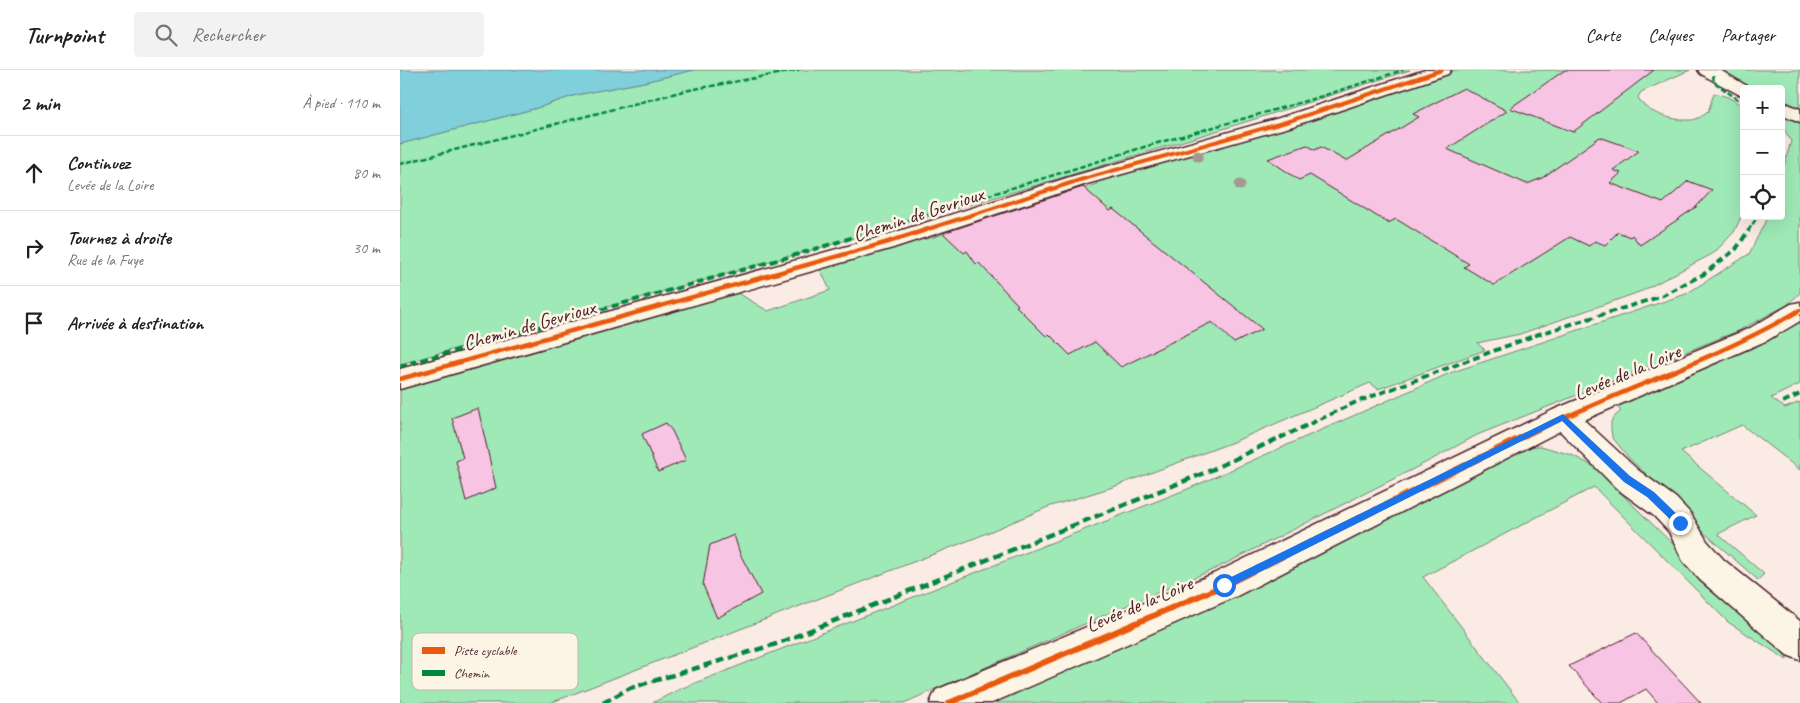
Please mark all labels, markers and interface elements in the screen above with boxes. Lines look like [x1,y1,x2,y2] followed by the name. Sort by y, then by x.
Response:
[134,12,484,57] search box
[25,20,104,50] text: Turnpoint
[152,21,180,49] icon: search
[192,23,265,47] text: Rechercher
[1586,24,1620,46] text: Carte
[1648,24,1693,46] text: Calques
[1721,24,1775,46] text: Partager
[1740,85,1785,220] map controls
[1740,85,1785,130] button: +
[20,90,60,116] text: 2 min
[302,93,380,113] text: À pied · 110 m
[1740,130,1785,175] button: −
[67,151,130,175] text: Continuez
[20,159,48,187] icon: ahead
[353,163,380,183] text: 80 m
[67,175,154,195] text: Levée de la Loire
[1740,175,1785,220] button: locate
[849,180,988,247] street label: Chemin de Gevrioux
[67,226,171,250] text: Tournez à droite
[20,234,48,262] icon: right
[353,238,380,258] text: 30 m
[67,250,143,270] text: Rue de la Fuye
[460,293,600,356] street label: Chemin de Gevrioux
[20,309,48,337] icon: arrive
[67,311,203,335] text: Arrivée à destination
[1570,337,1685,406] street label: Levée de la Loire
[1669,512,1692,535] route end
[1082,569,1197,638] street label: Levée de la Loire
[1213,574,1236,597] route start
[412,633,578,690] legend
[454,642,518,659] text: Piste cyclable
[454,665,490,682] text: Chemin

